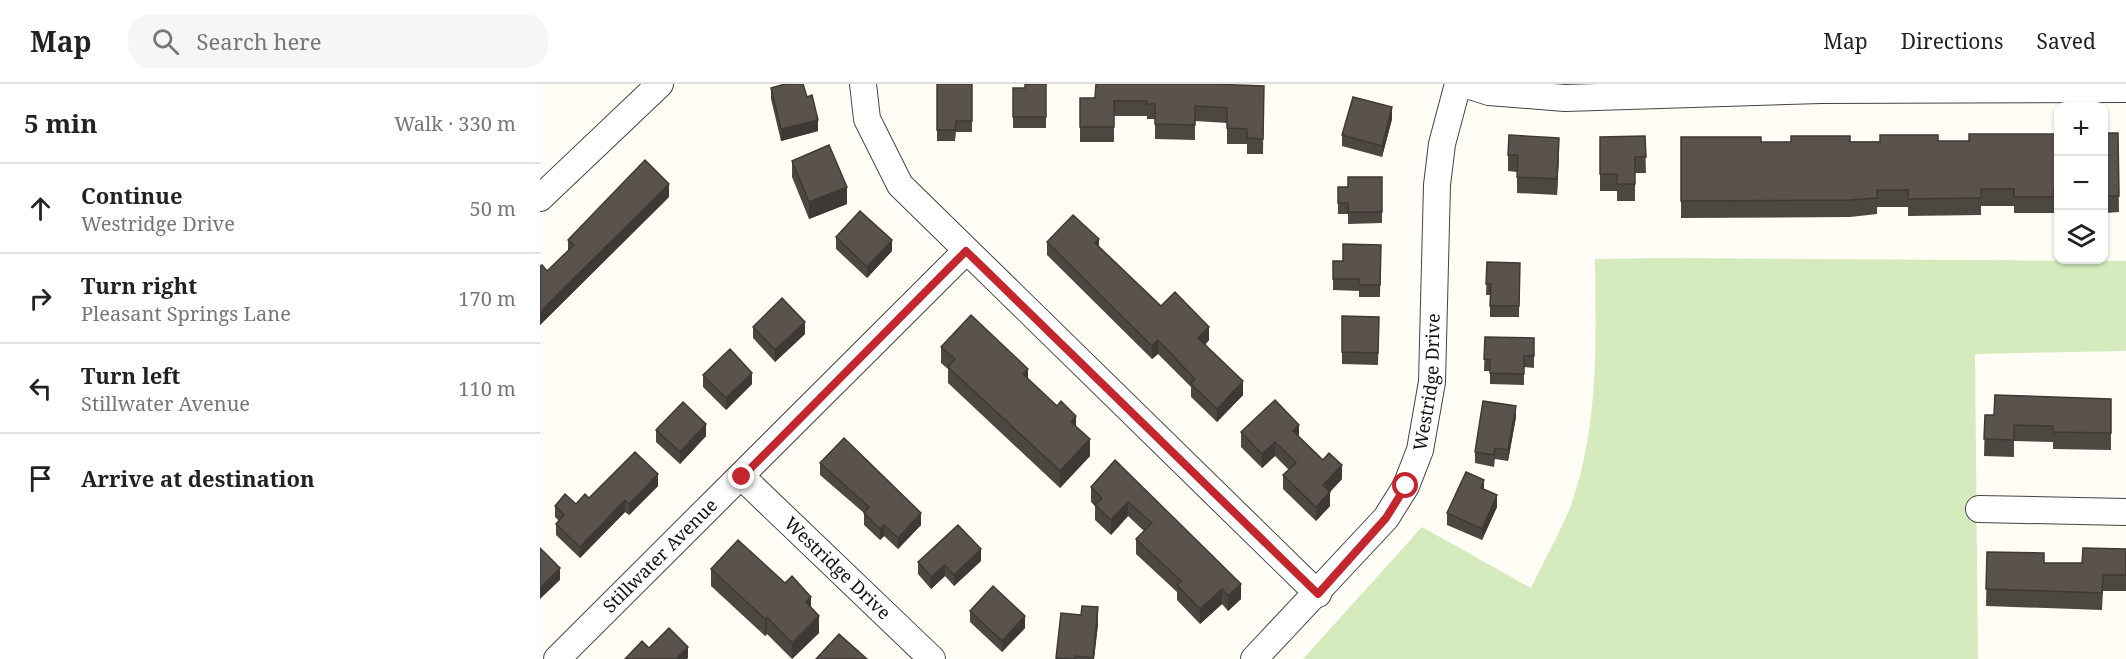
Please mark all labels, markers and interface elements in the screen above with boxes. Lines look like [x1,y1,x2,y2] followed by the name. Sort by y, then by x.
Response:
[128,14,548,68] search box
[30,22,92,60] text: Map
[149,25,182,58] icon: search
[197,26,321,56] text: Search here
[1823,27,1868,55] text: Map
[1901,27,2003,55] text: Directions
[2036,27,2096,55] text: Saved
[2054,102,2108,264] map controls
[2054,102,2108,156] button: +
[24,105,98,141] text: 5 min
[394,110,516,137] text: Walk · 330 m
[2054,156,2108,210] button: −
[81,180,183,210] text: Continue
[24,192,57,225] icon: ahead
[470,195,516,222] text: 50 m
[81,210,235,237] text: Westridge Drive
[2054,210,2108,264] button: layers
[81,270,197,300] text: Turn right
[24,282,57,315] icon: right
[458,285,516,312] text: 170 m
[81,300,291,327] text: Pleasant Springs Lane
[1407,313,1445,453] street label: Westridge Drive
[81,360,180,390] text: Turn left
[24,372,57,405] icon: left
[458,375,516,402] text: 110 m
[81,390,250,417] text: Stillwater Avenue
[24,462,57,495] icon: arrive
[81,463,315,493] text: Arrive at destination
[728,463,754,489] route end
[1392,472,1418,498] route start
[597,493,722,617] street label: Stillwater Avenue
[780,511,896,624] street label: Westridge Drive

